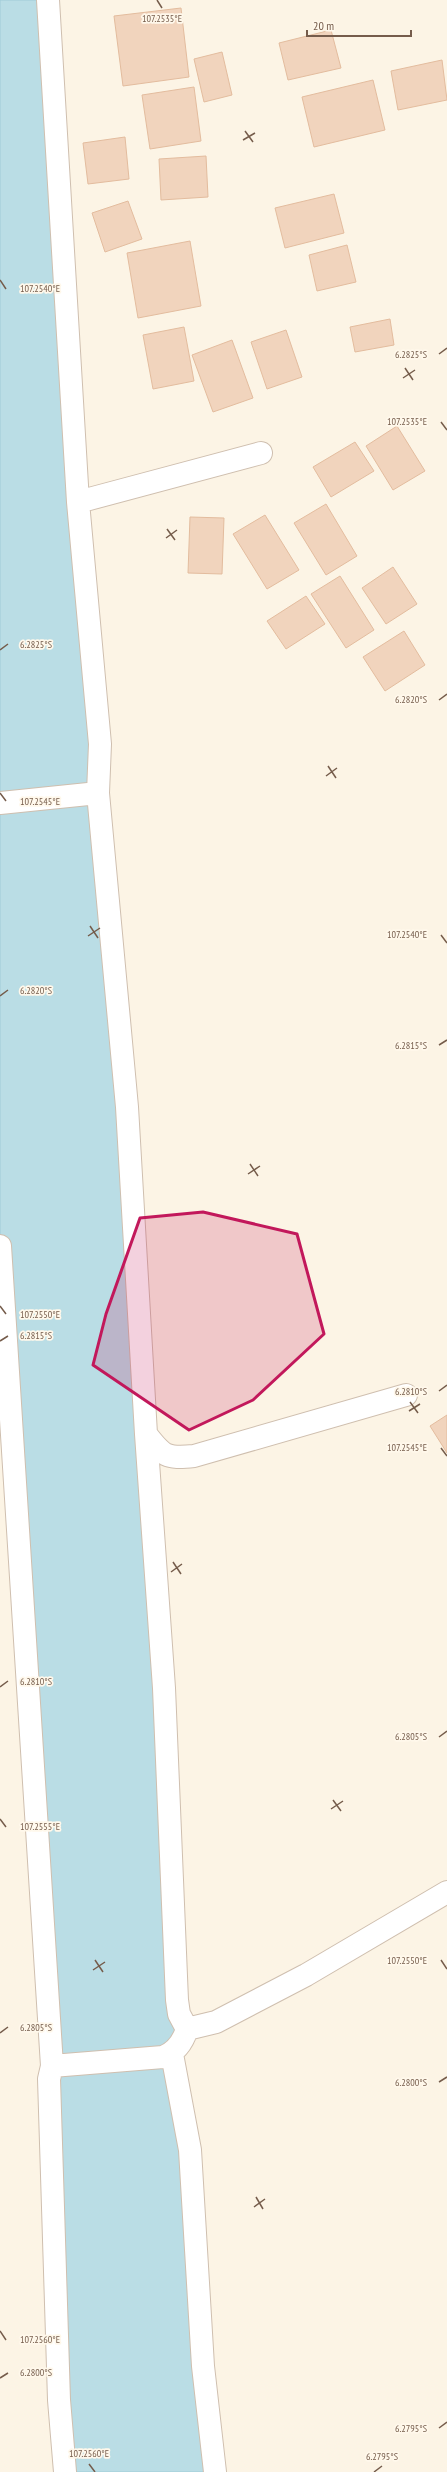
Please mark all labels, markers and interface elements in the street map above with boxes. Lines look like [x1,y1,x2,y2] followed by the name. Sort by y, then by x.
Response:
[142,12,182,25] text: 107.2535°E
[307,12,411,38] scale bar
[313,18,334,33] text: 20 m
[20,282,60,295] text: 107.2540°E
[395,348,427,361] text: 6.2825°S
[387,415,427,428] text: 107.2535°E
[20,638,52,651] text: 6.2825°S
[395,693,427,706] text: 6.2820°S
[20,795,60,808] text: 107.2545°E
[387,928,427,941] text: 107.2540°E
[20,984,52,997] text: 6.2820°S
[395,1039,427,1052] text: 6.2815°S
[20,1308,60,1321] text: 107.2550°E
[20,1329,52,1342] text: 6.2815°S
[395,1385,427,1398] text: 6.2810°S
[387,1441,427,1454] text: 107.2545°E
[20,1675,52,1688] text: 6.2810°S
[395,1730,427,1743] text: 6.2805°S
[20,1820,60,1833] text: 107.2555°E
[387,1954,427,1967] text: 107.2550°E
[20,2021,52,2034] text: 6.2805°S
[395,2076,427,2089] text: 6.2800°S
[20,2333,60,2346] text: 107.2560°E
[20,2366,52,2379] text: 6.2800°S
[395,2422,427,2435] text: 6.2795°S
[69,2447,109,2460] text: 107.2560°E
[366,2450,398,2463] text: 6.2795°S

